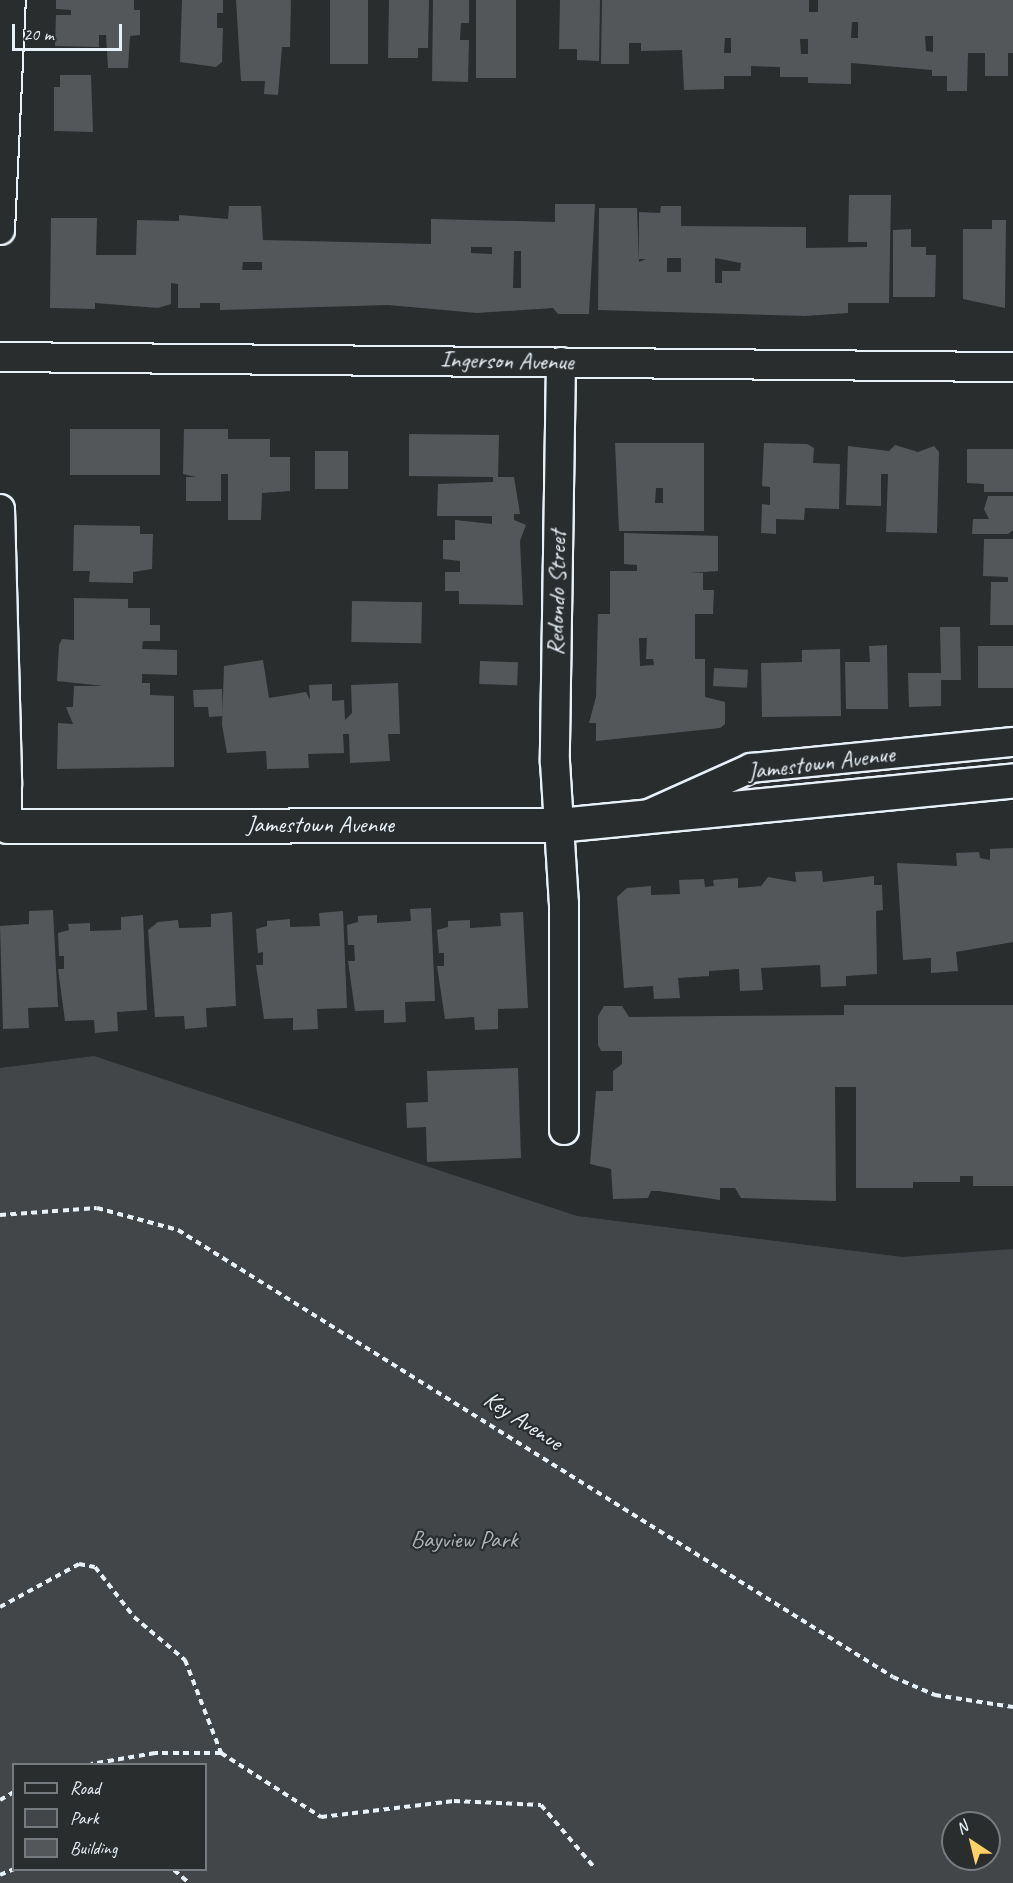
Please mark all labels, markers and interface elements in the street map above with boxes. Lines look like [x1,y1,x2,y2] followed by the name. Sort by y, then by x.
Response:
[15,12,124,50] scale bar
[23,23,54,45] text: 20 m
[440,345,574,377] street label: Ingerson Avenue
[542,530,572,656] street label: Redondo Street
[746,740,896,786] street label: Jamestown Avenue
[246,811,394,839] street label: Jamestown Avenue
[478,1385,568,1457] street label: Key Avenue
[410,1526,518,1554] park label: Bayview Park
[12,1763,207,1871] legend
[70,1777,100,1799] text: Road
[70,1807,99,1829] text: Park
[941,1811,1001,1871] north arrow
[952,1817,972,1839] text: N
[70,1837,117,1859] text: Building

